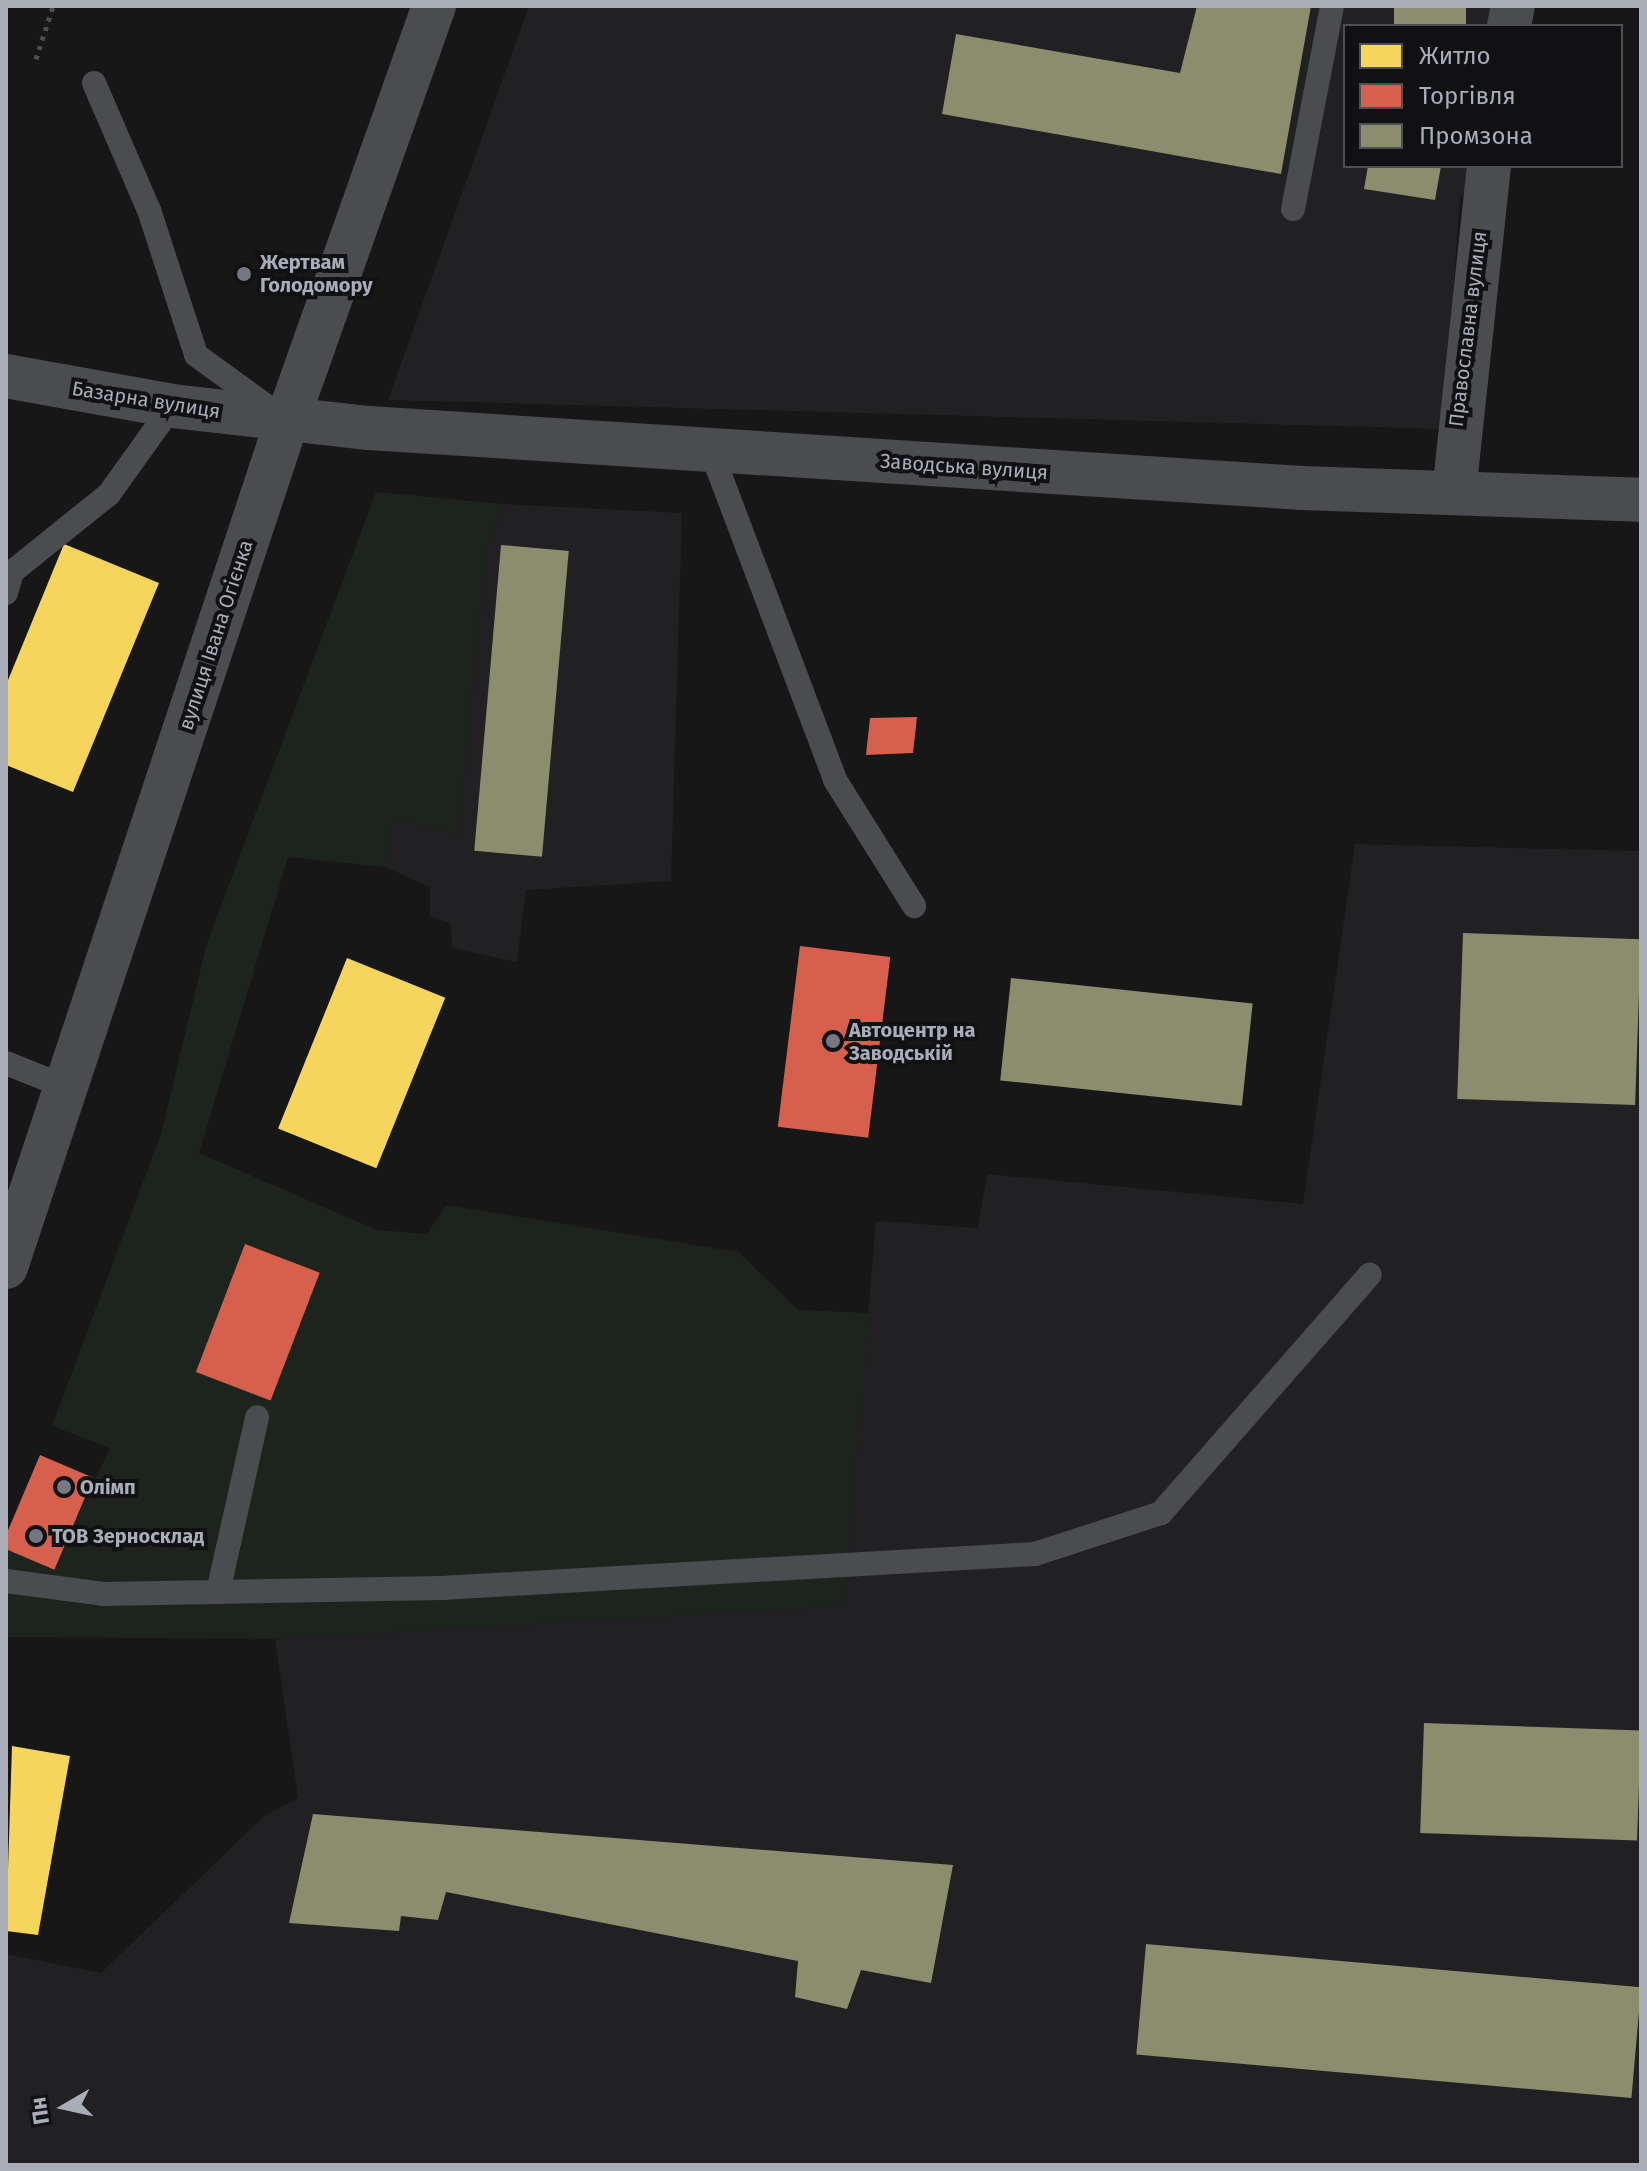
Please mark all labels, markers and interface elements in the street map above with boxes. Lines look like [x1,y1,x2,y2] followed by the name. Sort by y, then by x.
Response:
[1343,24,1623,168] legend
[1419,42,1491,70] text: Житло
[1419,82,1516,110] text: Торгівля
[1419,122,1533,150] text: Промзона
[1444,230,1492,428] street label: Православна вулиця
[260,250,373,297] place label: Жертвам Голодомору
[235,265,253,283] marker: Жертвам Голодомору
[70,376,222,424] street label: Базарна вулиця
[879,449,1049,485] street label: Заводська вулиця
[174,537,258,733] street label: вулиця Івана Огієнка
[849,1018,975,1065] place label: Автоцентр на Заводській
[824,1032,842,1050] marker: Автоцентр на Заводській
[80,1475,136,1499] place label: Олімп
[55,1478,73,1496] marker: Олімп
[52,1524,204,1548] place label: ТОВ Зерносклад
[27,1527,45,1545] marker: ТОВ Зерносклад
[24,2067,104,2147] north arrow
[24,2095,55,2127] text: Пн

